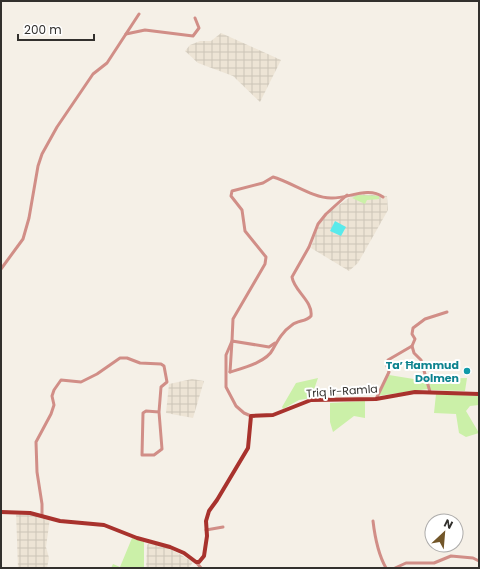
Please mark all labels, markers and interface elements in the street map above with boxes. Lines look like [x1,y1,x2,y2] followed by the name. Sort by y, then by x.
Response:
[18,16,94,42] scale bar
[24,21,62,38] text: 200 m
[386,357,459,386] place label: Ta’ Ħammud Dolmen
[462,366,472,376] marker: Ta’ Ħammud Dolmen
[306,381,378,401] street label: Triq ir-Ramla
[424,513,464,553] north arrow
[441,515,456,533] text: N

